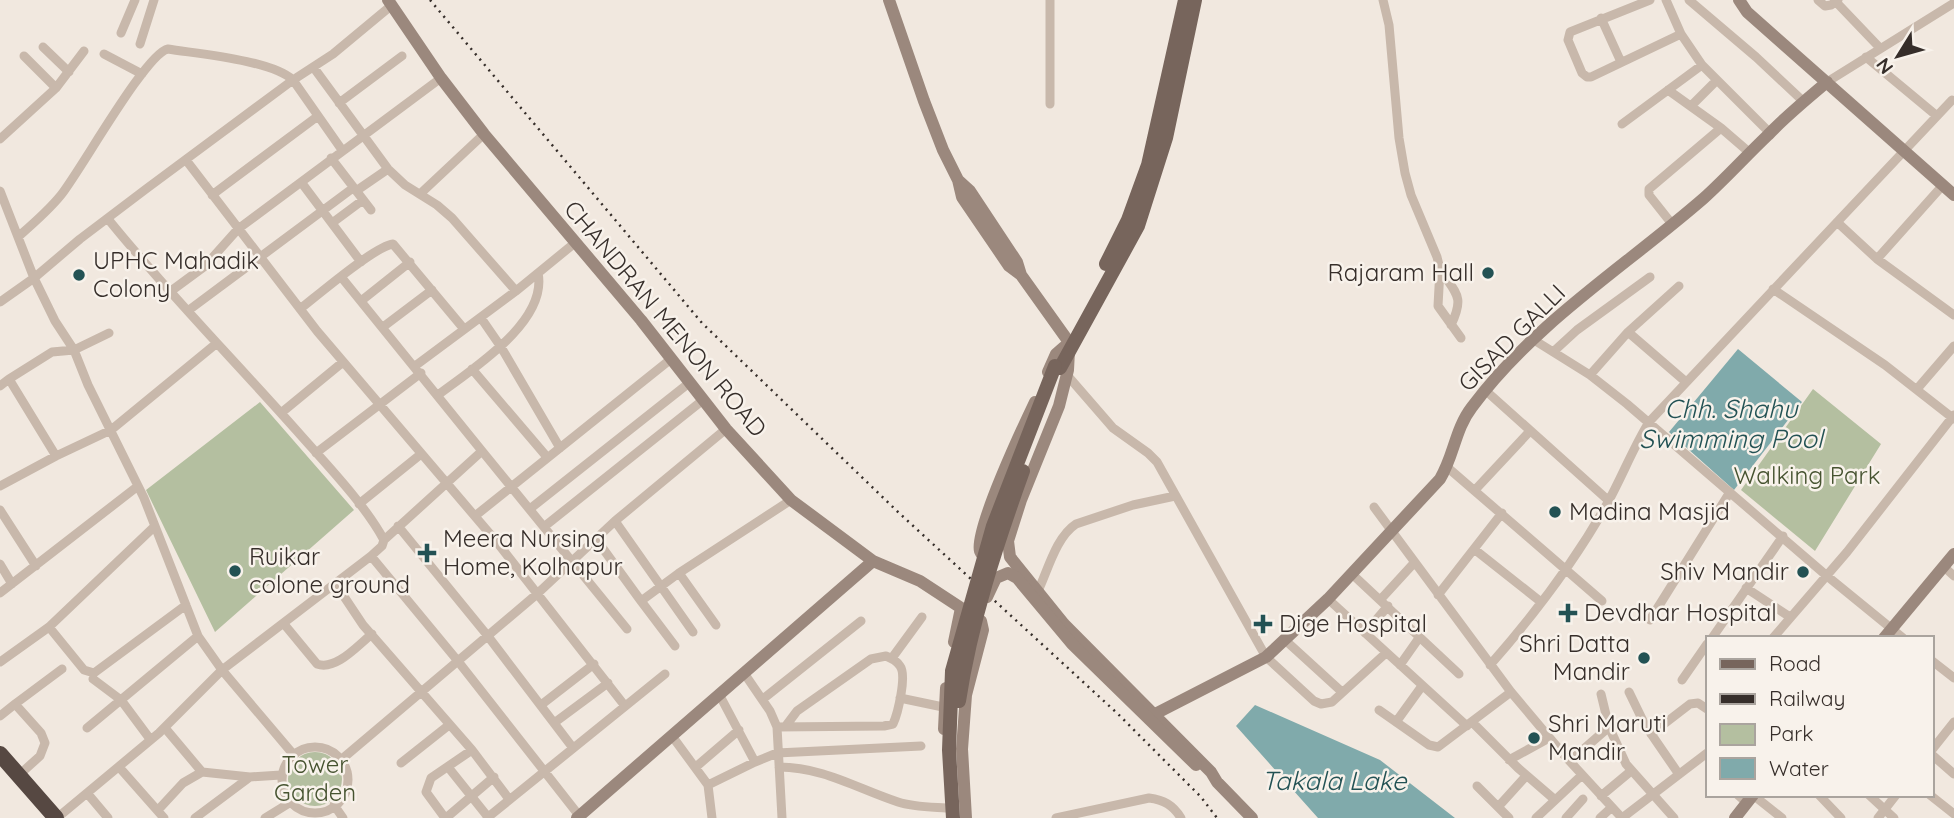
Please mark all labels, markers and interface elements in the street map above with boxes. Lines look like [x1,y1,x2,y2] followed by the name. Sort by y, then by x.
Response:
[1863,21,1933,91] north arrow
[1871,53,1898,79] text: N
[558,194,773,443] street label: CHANDRAN MENON ROAD
[93,245,259,303] place label: UPHC Mahadik Colony
[1327,257,1474,287] place label: Rajaram Hall
[1480,265,1496,281] marker: Rajaram Hall
[71,267,87,283] marker: UPHC Mahadik Colony
[1451,277,1571,397] street label: GISAD GALLI
[1639,392,1826,455] water label: Chh. Shahu Swimming Pool
[1733,460,1881,490] park label: Walking Park
[1569,496,1730,526] place label: Madina Masjid
[1547,504,1563,520] marker: Madina Masjid
[443,523,623,581] place label: Meera Nursing Home, Kolhapur
[249,541,410,599] place label: Ruikar colone ground
[417,543,437,563] marker: Meera Nursing Home, Kolhapur
[1660,556,1789,586] place label: Shiv Mandir
[227,563,243,579] marker: Ruikar colone ground
[1795,564,1811,580] marker: Shiv Mandir
[1584,597,1777,627] place label: Devdhar Hospital
[1558,603,1578,623] marker: Devdhar Hospital
[1279,608,1427,638] place label: Dige Hospital
[1253,614,1273,634] marker: Dige Hospital
[1519,628,1630,686] place label: Shri Datta Mandir
[1706,636,1933,797] legend
[1636,650,1652,666] marker: Shri Datta Mandir
[1769,650,1821,676] text: Road
[1769,685,1845,711] text: Railway
[1548,708,1667,766] place label: Shri Maruti Mandir
[1769,720,1813,746] text: Park
[1526,730,1542,746] marker: Shri Maruti Mandir
[274,749,356,807] park label: Tower Garden
[1769,755,1829,781] text: Water
[1262,764,1408,797] water label: Takala Lake

